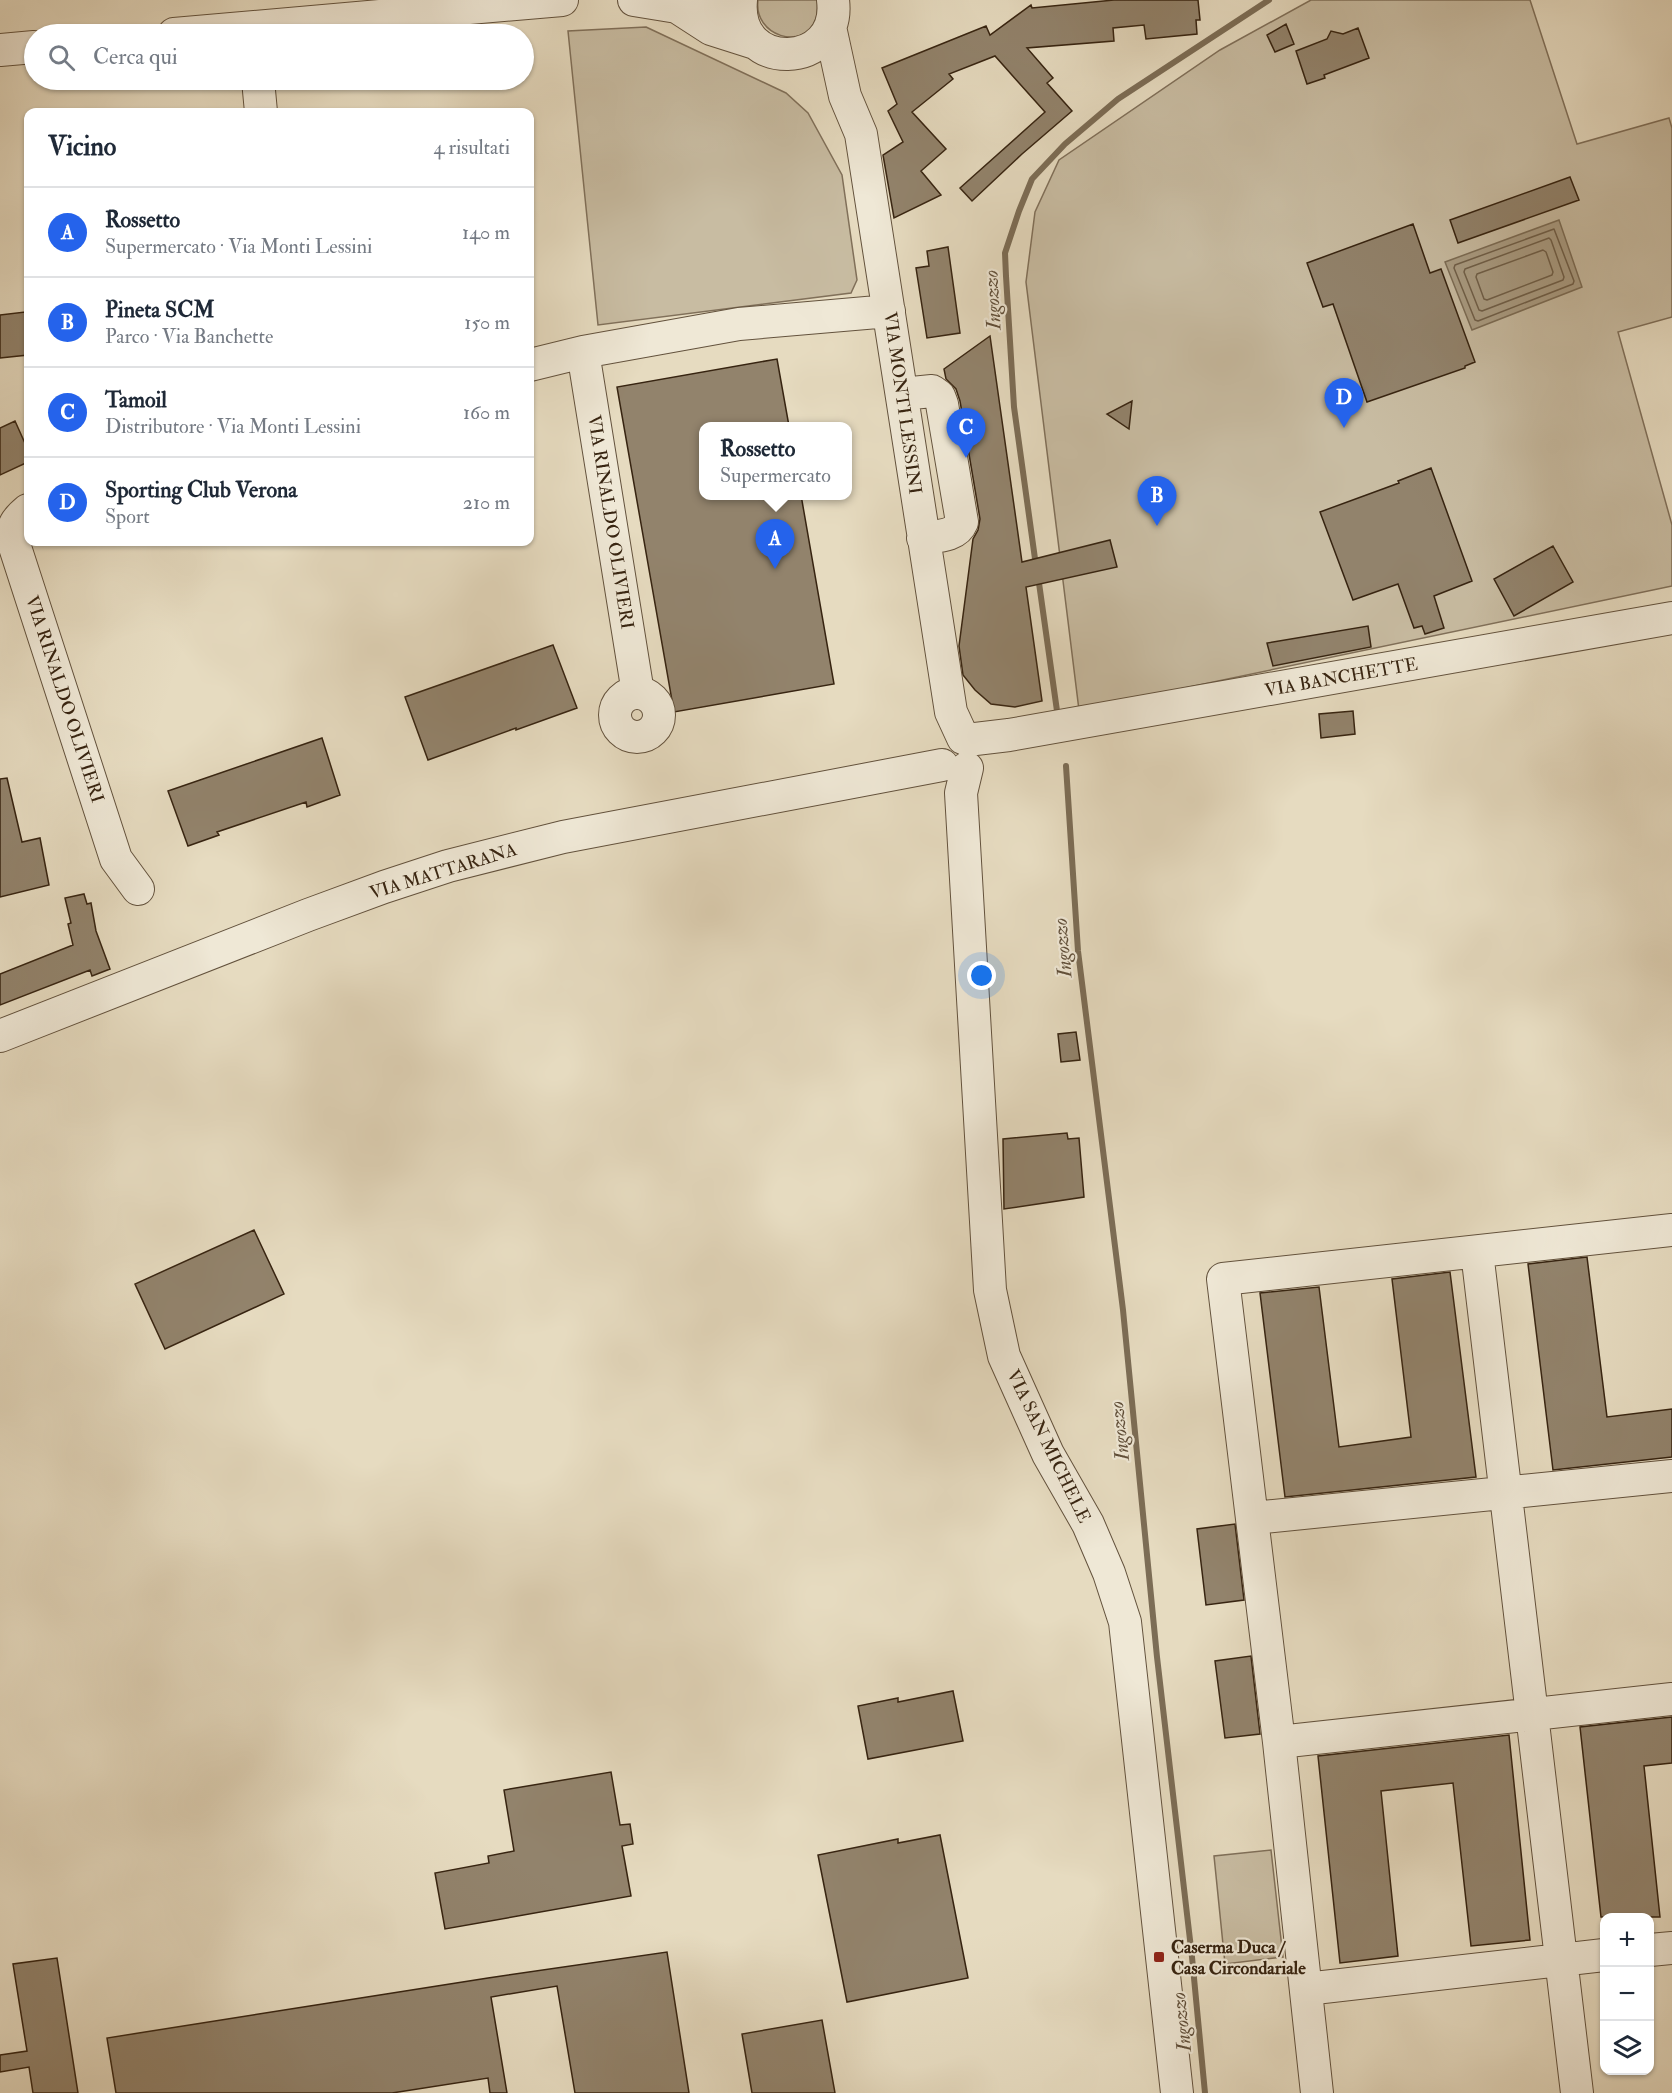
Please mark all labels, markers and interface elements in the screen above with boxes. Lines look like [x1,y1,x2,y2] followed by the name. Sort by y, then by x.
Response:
[24,24,534,90] search box
[45,41,78,74] icon: search
[93,43,178,71] text: Cerca qui
[48,131,116,163] text: Vicino
[434,135,510,160] text: 4 risultati
[105,206,180,234] text: Rossetto
[61,220,74,245] text: A
[462,220,510,245] text: 140 m
[105,234,372,259] text: Supermercato · Via Monti Lessini
[978,270,1007,331] water label: Ingozzo
[105,296,215,324] text: Pineta SCM
[61,310,74,335] text: B
[464,310,510,335] text: 150 m
[878,310,927,496] street label: VIA MONTI LESSINI
[105,324,273,349] text: Parco · Via Banchette
[1324,378,1364,428] pin: D
[105,386,167,414] text: Tamoil
[60,400,75,425] text: C
[463,400,510,425] text: 160 m
[946,408,986,458] pin: C
[582,413,639,631] street label: VIA RINALDO OLIVIERI
[105,414,361,439] text: Distributore · Via Monti Lessini
[699,422,852,500] popup
[720,435,795,463] text: Rossetto
[720,463,831,488] text: Supermercato
[105,476,297,504] text: Sporting Club Verona
[1138,476,1176,526] pin: B
[59,490,76,515] text: D
[463,490,510,515] text: 210 m
[105,504,150,529] text: Sport
[756,520,794,569] pin: A
[20,593,109,806] street label: VIA RINALDO OLIVIERI
[1263,653,1420,702] street label: VIA BANCHETTE
[367,838,520,905] street label: VIA MATTARANA
[1047,917,1078,980] water label: Ingozzo
[967,961,996,990] your location
[1001,1366,1096,1527] street label: VIA SAN MICHELE
[1104,1400,1135,1463] water label: Ingozzo
[1600,1913,1654,2075] map controls
[1600,1913,1654,1967] button: +
[1171,1936,1306,1980] place label: Caserma Duca / Casa Circondariale
[1152,1950,1166,1964] marker: Caserma Duca / Casa Circondariale
[1600,1967,1654,2021] button: −
[1166,1991,1197,2054] water label: Ingozzo
[1600,2021,1654,2075] button: layers

